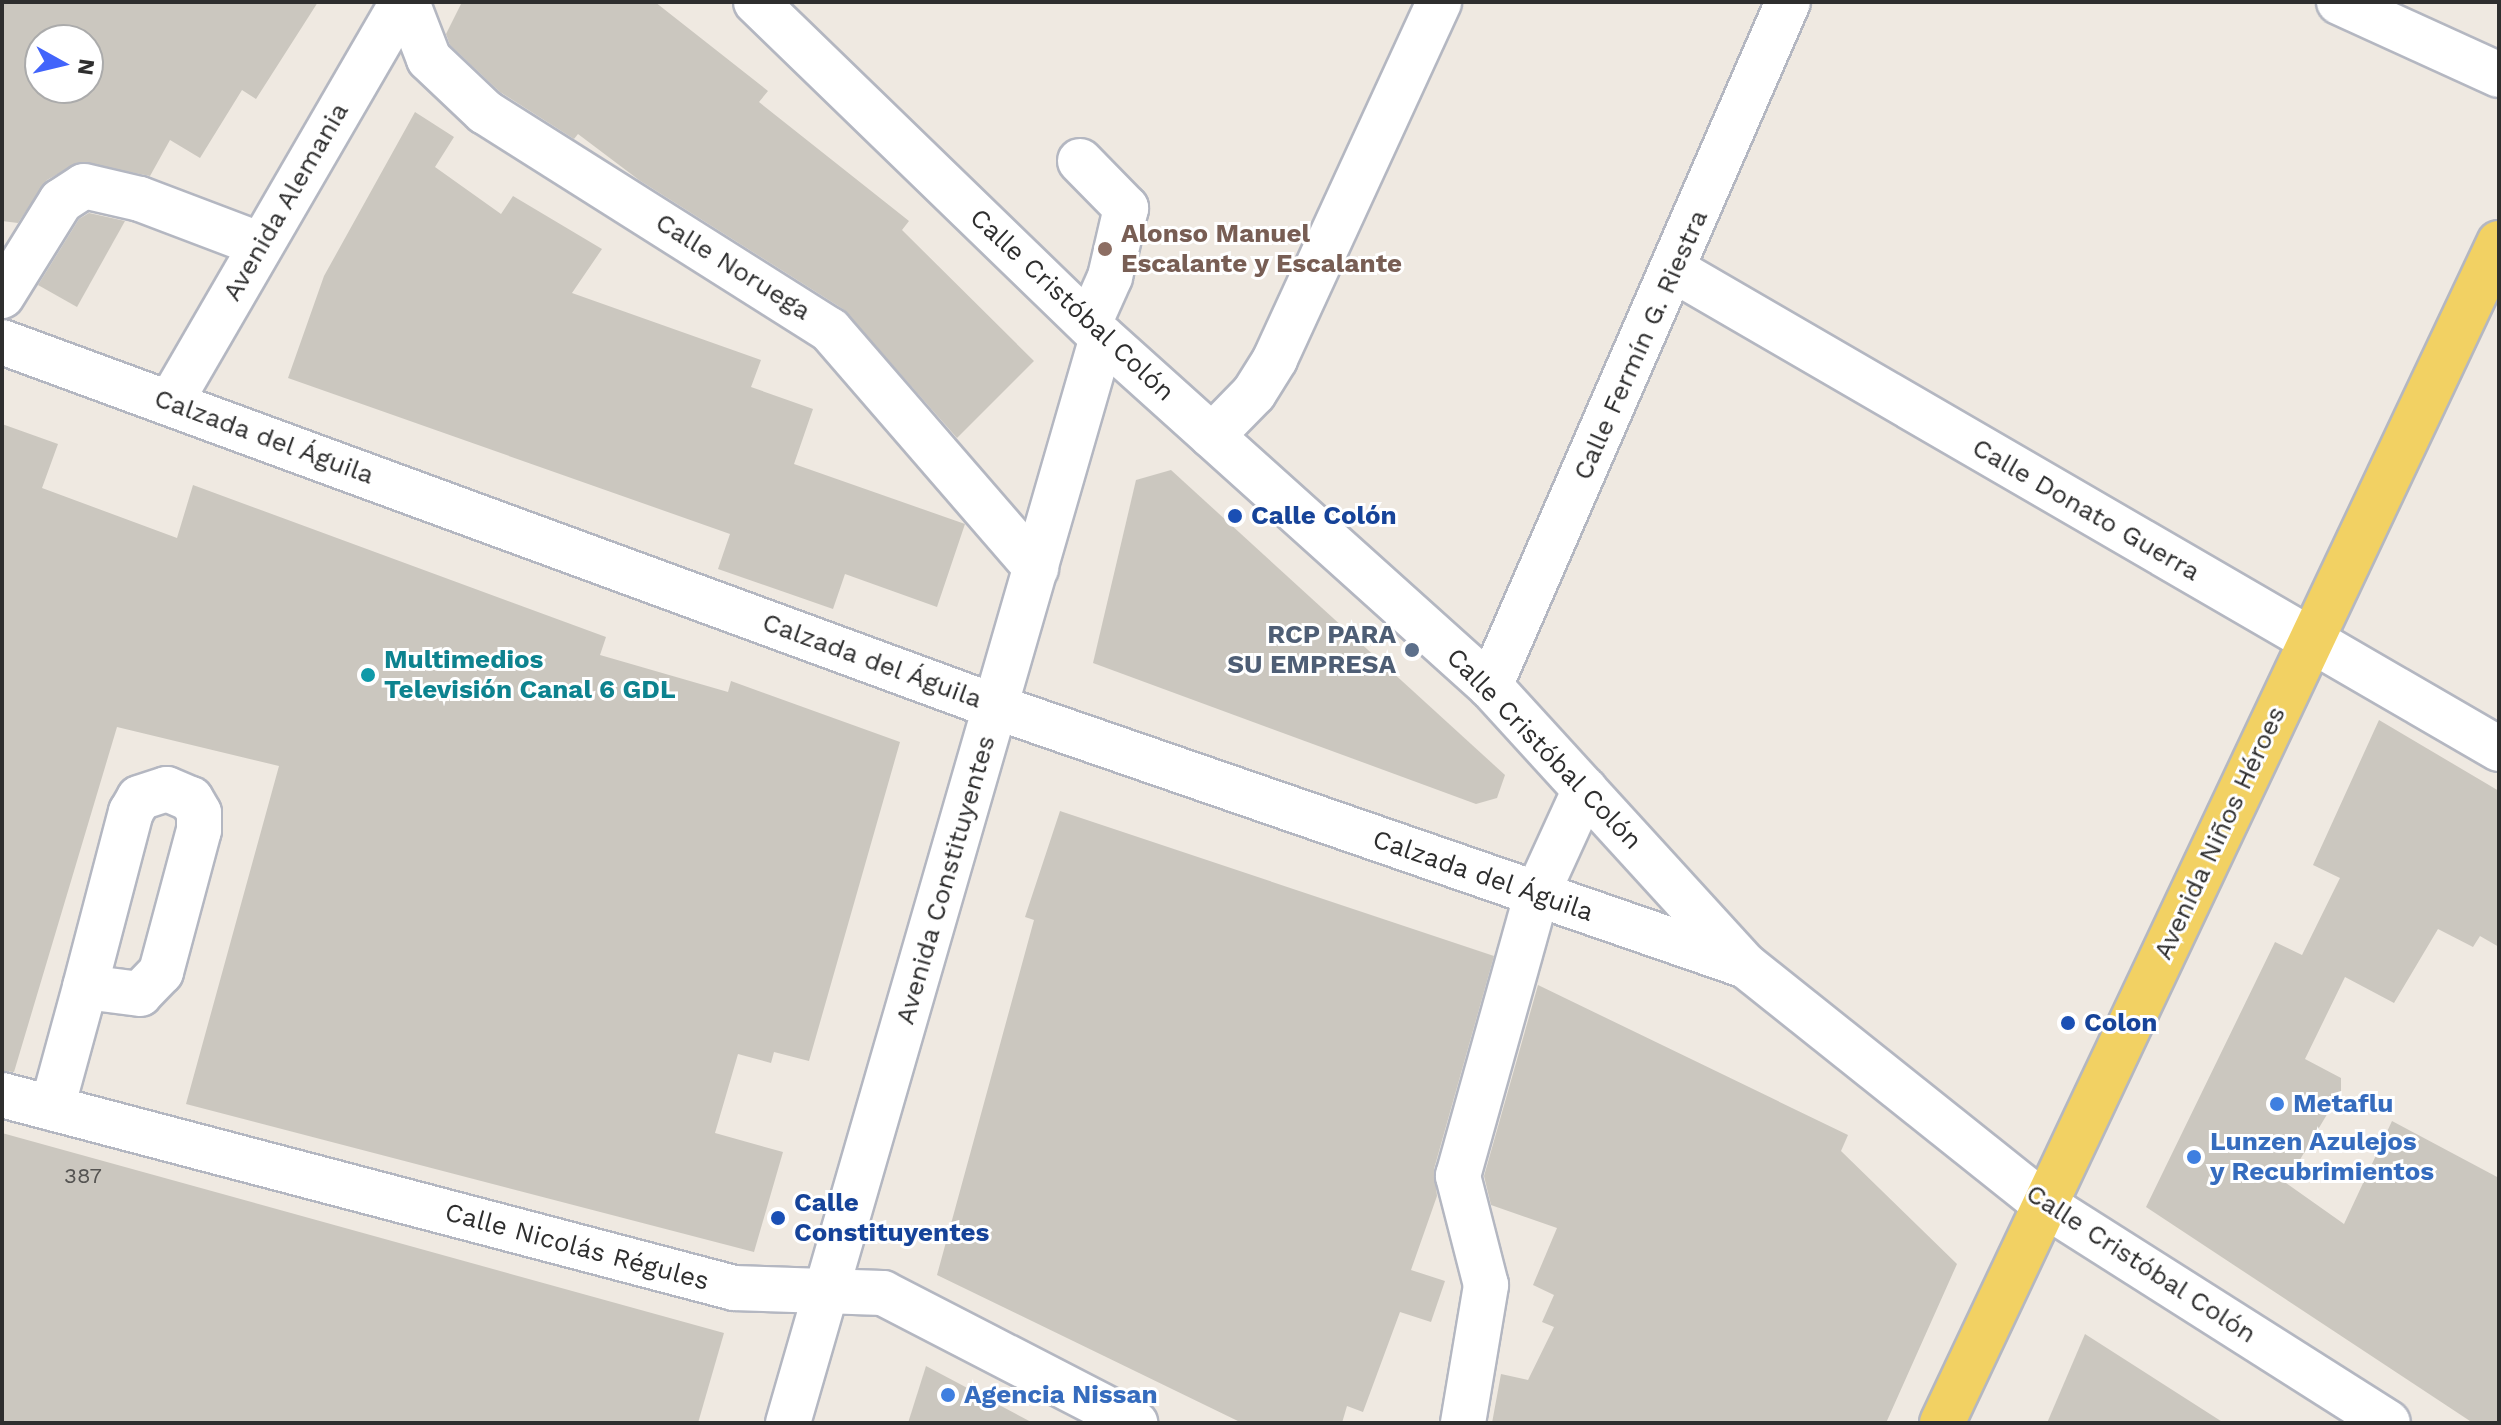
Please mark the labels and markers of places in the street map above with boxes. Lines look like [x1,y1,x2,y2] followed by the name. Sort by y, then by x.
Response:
[1121,218,1403,280] place label: Alonso Manuel Escalante y Escalante
[1096,240,1114,258] marker: Alonso Manuel Escalante y Escalante
[1251,500,1397,532] place label: Calle Colón
[1226,507,1244,525] marker: Calle Colón
[1227,619,1396,680] place label: RCP PARA SU EMPRESA
[1403,641,1421,659] marker: RCP PARA SU EMPRESA
[384,644,676,706] place label: Multimedios Televisión Canal 6 GDL
[359,666,377,684] marker: Multimedios Televisión Canal 6 GDL
[2084,1007,2157,1039] place label: Colon
[2059,1014,2077,1032] marker: Colon
[2293,1088,2393,1120] place label: Metaflu
[2268,1095,2286,1113] marker: Metaflu
[2210,1126,2435,1188] place label: Lunzen Azulejos y Recubrimientos
[2185,1148,2203,1166] marker: Lunzen Azulejos y Recubrimientos
[794,1187,989,1248] place label: Calle Constituyentes
[769,1209,787,1227] marker: Calle Constituyentes
[964,1379,1158,1411] place label: Agencia Nissan
[939,1386,957,1404] marker: Agencia Nissan

